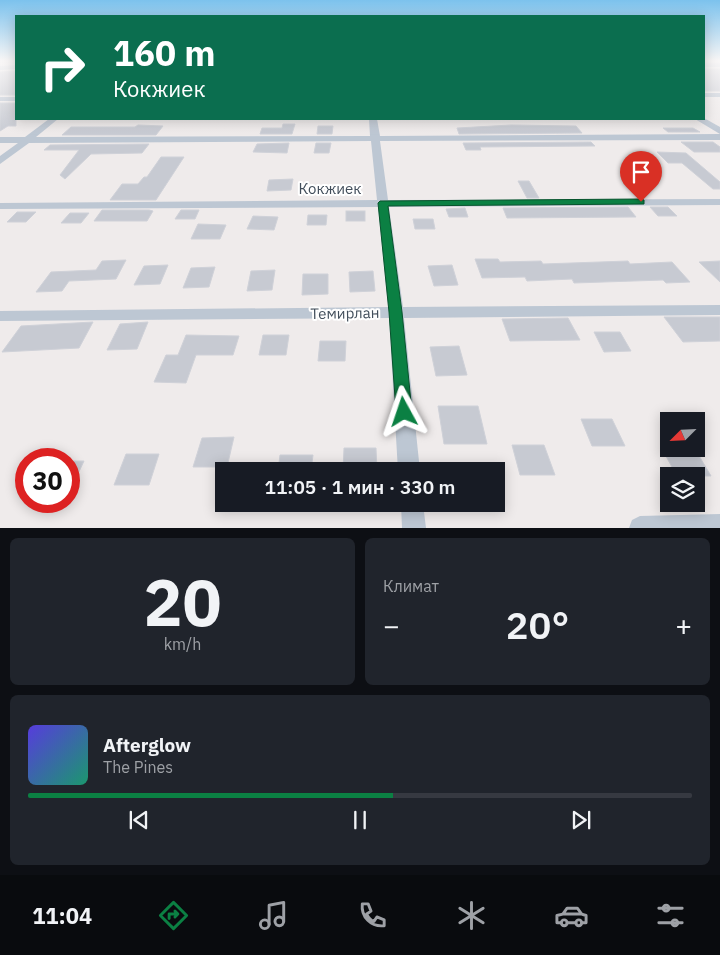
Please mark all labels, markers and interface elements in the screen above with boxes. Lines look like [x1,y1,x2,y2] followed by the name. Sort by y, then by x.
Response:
[113,30,216,76] text: 160 m
[30,35,95,100] icon: right
[113,74,206,103] text: Кокжиек
[620,151,662,202] pin
[627,158,655,186] icon: arrive
[298,179,362,198] street label: Кокжиек
[310,303,380,323] street label: Темирлан
[377,385,429,437] position arrow
[660,412,705,458] north arrow
[660,412,705,512] map controls
[15,448,80,513] speed limit sign: 30
[660,467,705,512] button: layers
[265,475,455,499] text: 11:05 · 1 мин · 330 m
[143,559,222,644] text: 20
[383,576,439,596] text: Климат
[506,600,569,649] text: 20°
[383,607,400,644] text: −
[675,607,692,644] text: +
[164,634,201,654] text: km/h
[103,733,191,757] text: Afterglow
[103,757,173,777] text: The Pines
[125,806,153,834] icon: previous
[346,806,374,834] icon: pause
[567,806,595,834] icon: next
[156,898,191,933] icon: directions
[256,898,291,933] icon: music
[355,898,390,933] icon: phone
[454,898,489,933] icon: climate
[554,898,589,933] icon: car
[653,898,688,933] icon: filters
[32,901,92,930] text: 11:04

